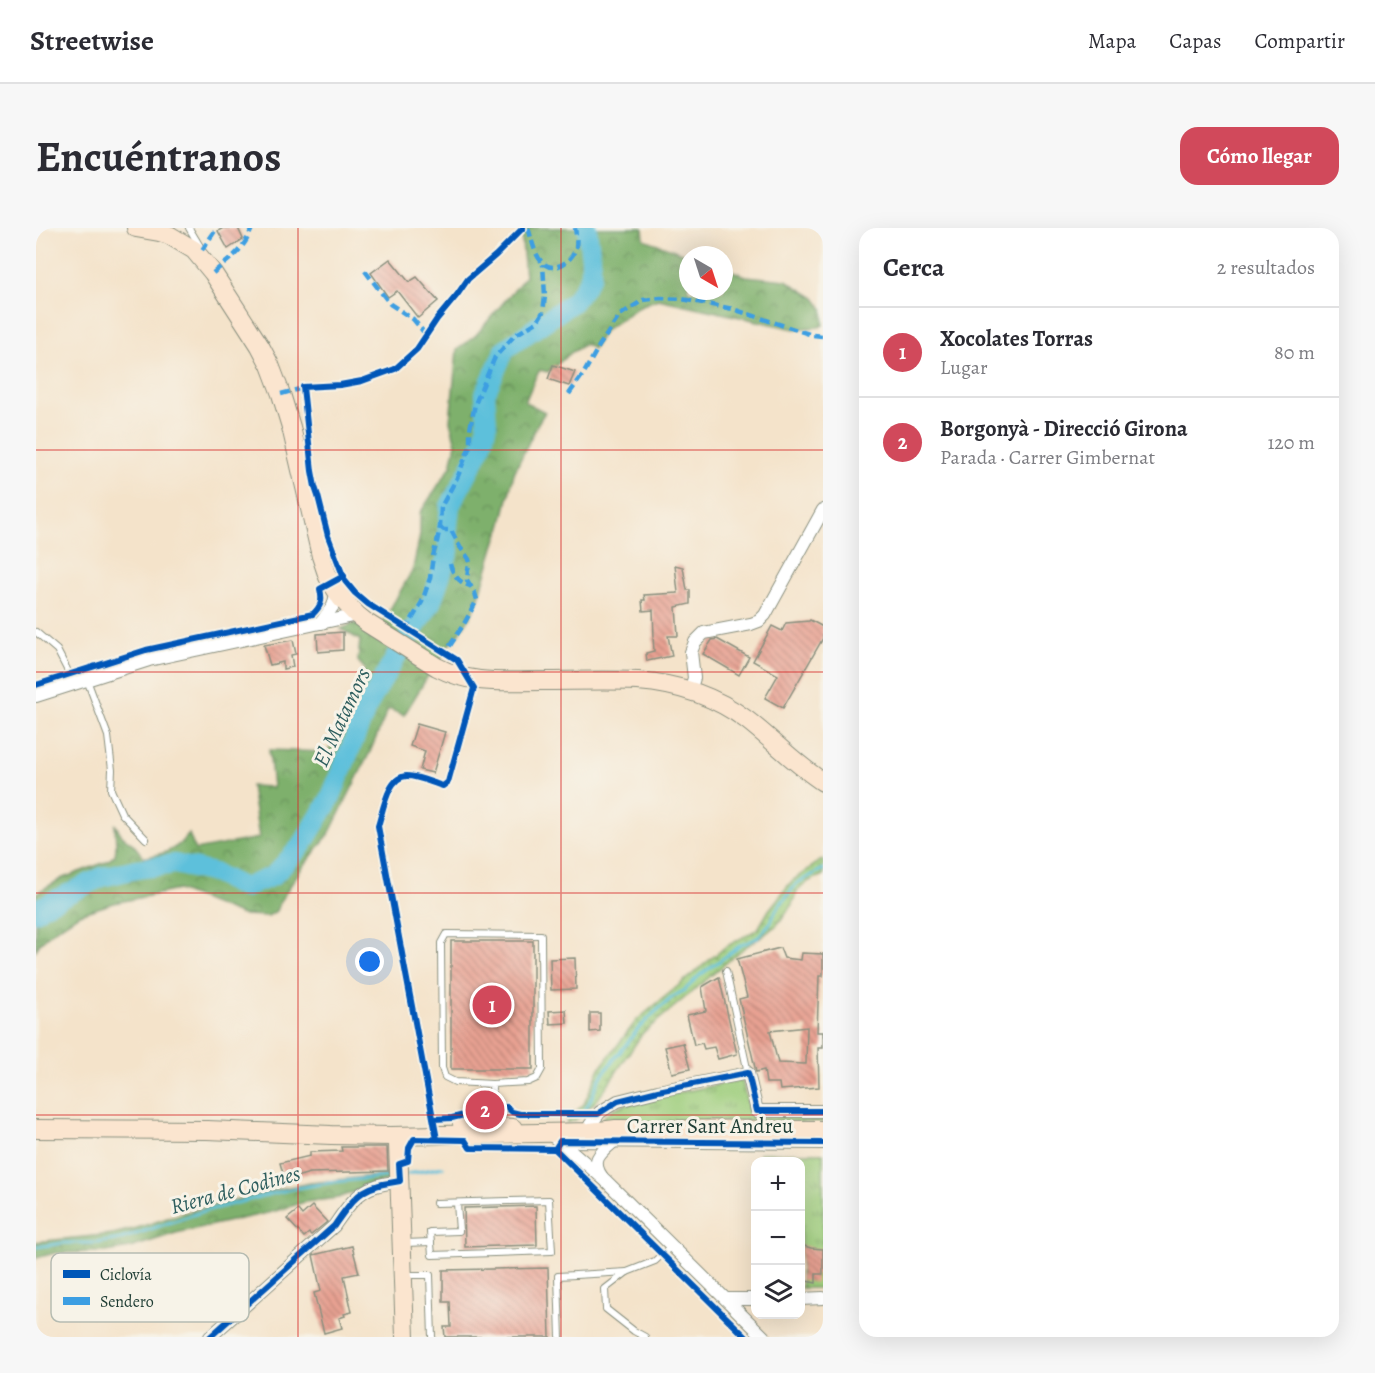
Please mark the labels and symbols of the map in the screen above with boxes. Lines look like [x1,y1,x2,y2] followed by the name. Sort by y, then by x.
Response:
[679,246,733,300] north arrow
[306,663,378,772] water label: El Matamors
[355,947,384,976] your location
[472,982,512,1028] pin: 1
[466,1088,504,1132] pin: 2
[627,1112,794,1140] street label: Carrer Sant Andreu
[167,1158,304,1222] water label: Riera de Codines
[51,1253,249,1322] legend
[100,1264,152,1286] text: Ciclovía
[100,1291,154,1313] text: Sendero

